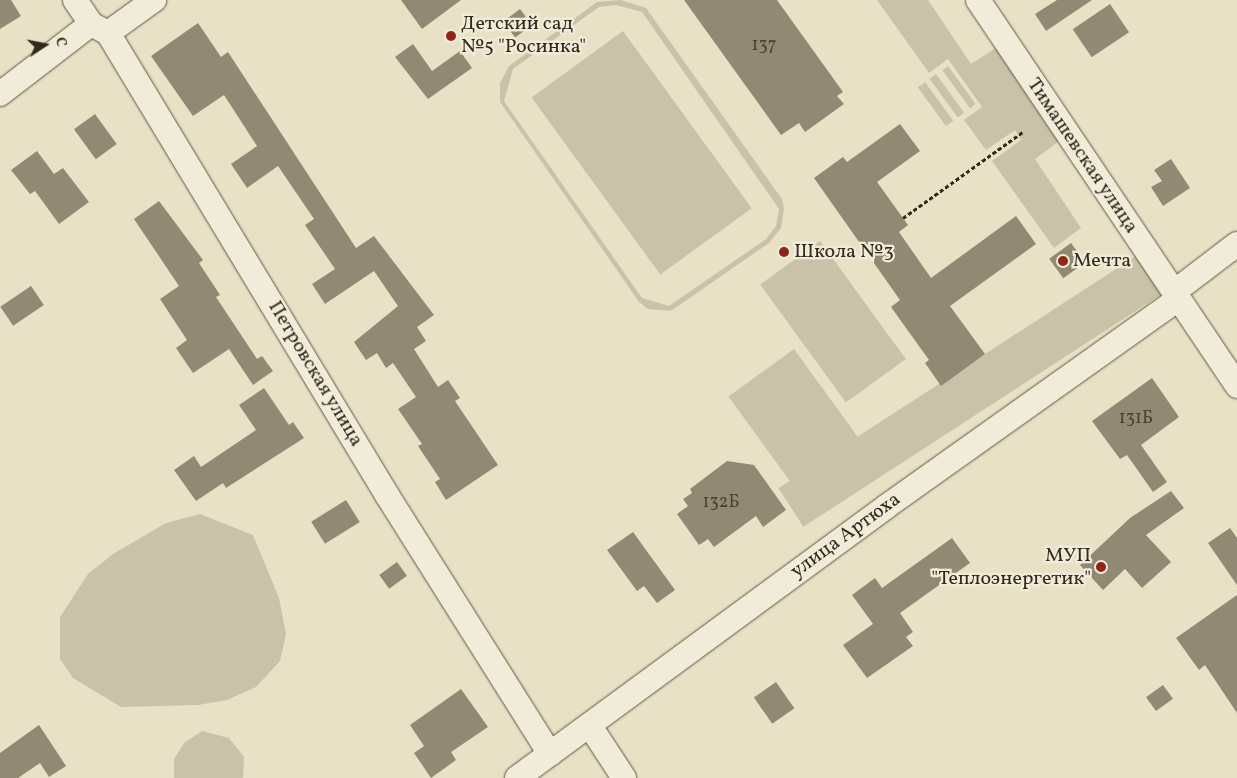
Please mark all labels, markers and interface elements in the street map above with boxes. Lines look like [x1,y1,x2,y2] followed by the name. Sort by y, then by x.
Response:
[461,12,586,59] place label: Детский сад №5 "Росинка"
[20,20,70,70] north arrow
[445,30,457,42] marker: Детский сад №5 "Росинка"
[752,35,776,57] house number: 137
[50,36,70,48] text: С
[1021,74,1143,238] street label: Тимашевская улица
[794,240,894,264] place label: Школа №3
[778,246,790,258] marker: Школа №3
[1073,249,1131,273] place label: Мечта
[1057,255,1069,267] marker: Мечта
[262,297,368,451] street label: Петровская улица
[1119,408,1153,430] house number: 131Б
[786,488,906,584] street label: улица Артюха
[703,492,739,514] house number: 132Б
[931,544,1091,591] place label: МУП "Теплоэнергетик"
[1095,561,1107,573] marker: МУП "Теплоэнергетик"

